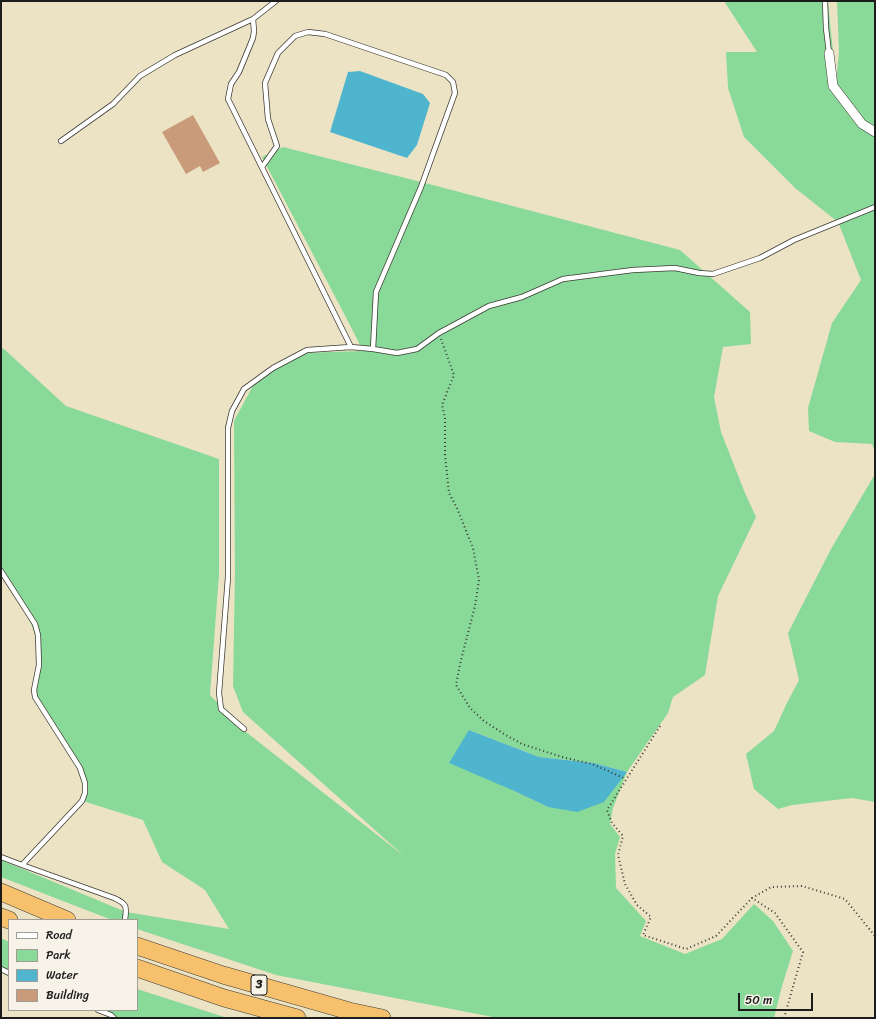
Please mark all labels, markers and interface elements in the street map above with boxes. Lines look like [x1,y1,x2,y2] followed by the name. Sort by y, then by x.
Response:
[8,919,138,1011] legend
[46,924,72,946] text: Road
[46,944,71,966] text: Park
[46,964,78,986] text: Water
[251,975,267,995] road number: 3
[46,984,89,1006] text: Building
[740,985,815,1011] scale bar
[745,989,772,1011] text: 50 m

